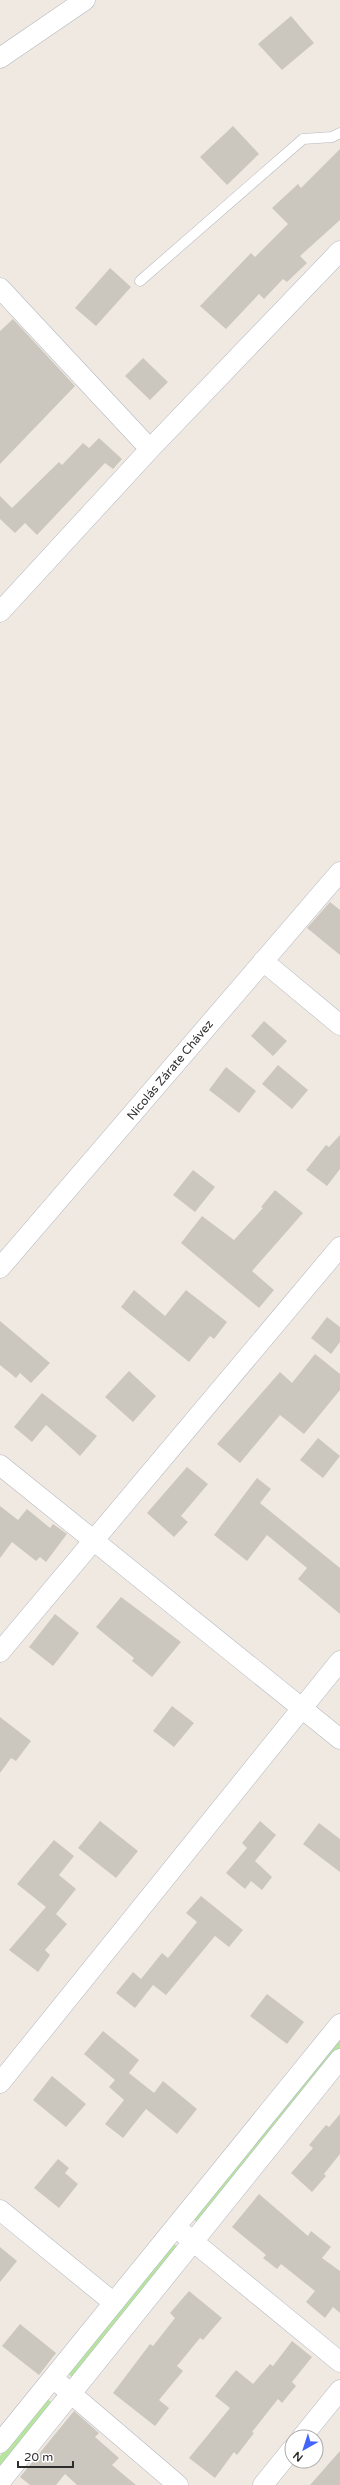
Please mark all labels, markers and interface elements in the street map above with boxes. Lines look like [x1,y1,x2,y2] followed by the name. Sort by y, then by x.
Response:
[124,1017,216,1123] street label: Nicolás Zárate Chávez
[284,2429,324,2469] north arrow
[18,2443,73,2469] scale bar
[290,2449,306,2464] text: N
[24,2450,53,2464] text: 20 m

